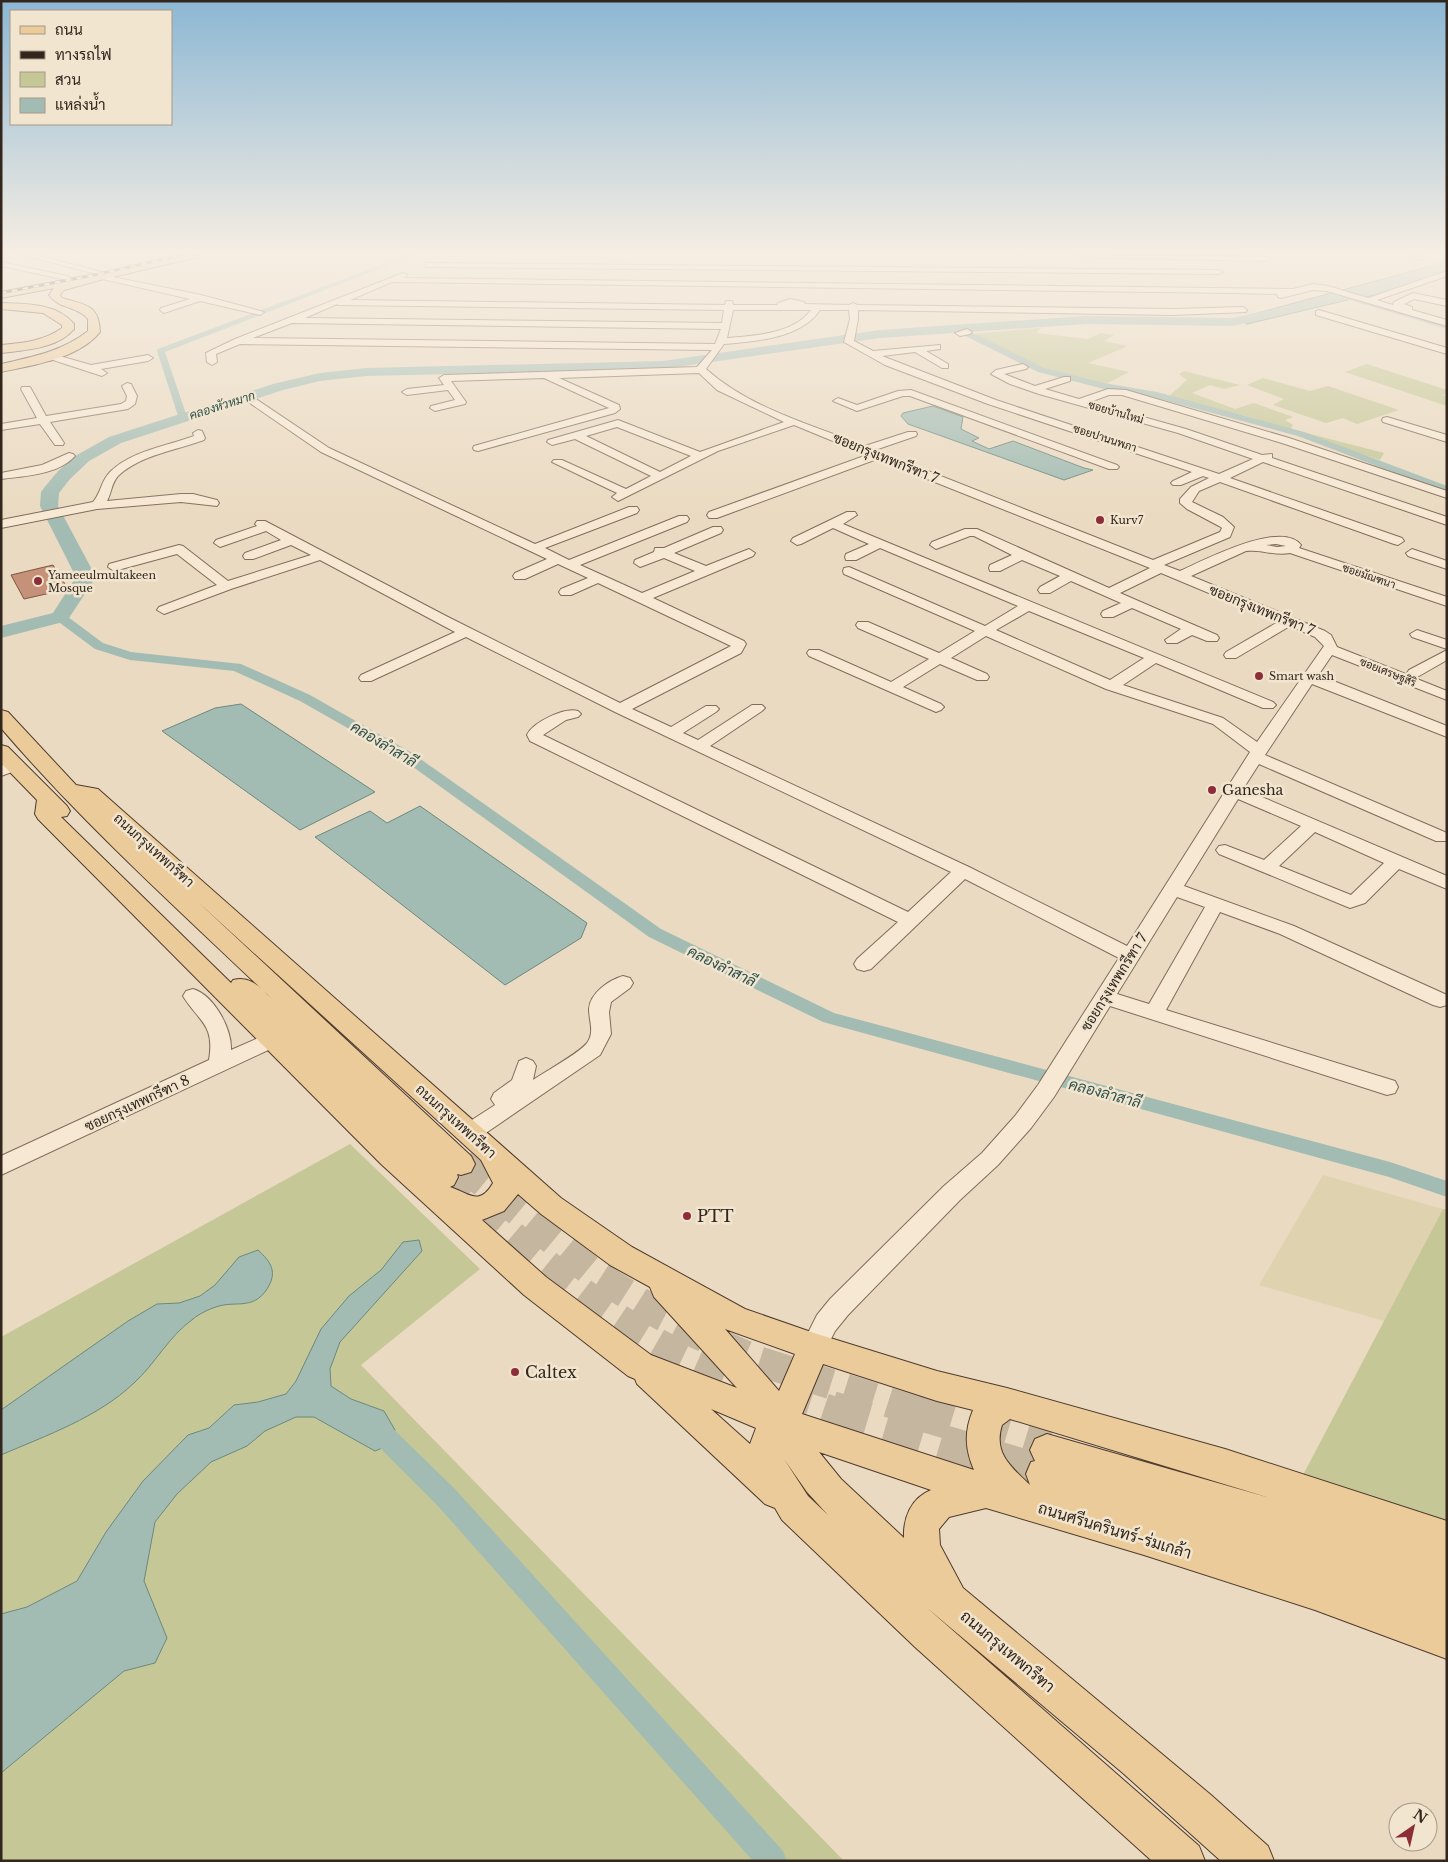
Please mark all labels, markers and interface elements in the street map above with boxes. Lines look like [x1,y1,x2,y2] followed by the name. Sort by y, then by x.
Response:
[10,10,172,125] legend
[55,20,83,39] text: ถนน
[55,45,112,64] text: ทางรถไฟ
[55,70,81,89] text: สวน
[55,92,106,114] text: แหล่งน้ำ
[187,387,257,423] water label: คลองหัวหมาก
[1087,396,1146,427] street label: ซอยบ้านใหม่
[1071,421,1139,455] street label: ซอยปานนพภา
[830,429,942,489] street label: ซอยกรุงเทพกรีฑา 7
[1110,513,1144,527] place label: Kurv7
[1094,514,1106,526] marker: Kurv7
[1340,560,1398,592] street label: ซอยมัณฑนา
[47,568,156,595] place label: Yameeulmultakeen Mosque
[32,575,44,587] marker: Yameeulmultakeen Mosque
[1206,581,1318,641] street label: ซอยกรุงเทพกรีฑา 7
[1357,654,1418,691] street label: ซอยเศรษฐสิริ
[1269,669,1335,683] place label: Smart wash
[1253,670,1265,682] marker: Smart wash
[347,717,421,772] water label: คลองลำสาลี
[1222,781,1284,799] place label: Ganesha
[1206,784,1218,796] marker: Ganesha
[109,809,198,892] street label: ถนนกรุงเทพกรีฑา
[1077,929,1153,1035] street label: ซอยกรุงเทพกรีฑา 7
[685,941,760,991] water label: คลองลำสาลี
[82,1071,193,1136] street label: ซอยกรุงเทพกรีฑา 8
[1067,1074,1144,1112] water label: คลองลำสาลี
[411,1080,500,1163] street label: ถนนกรุงเทพกรีฑา
[697,1206,734,1226] place label: PTT
[681,1210,693,1222] marker: PTT
[525,1362,577,1382] place label: Caltex
[509,1366,521,1378] marker: Caltex
[1036,1495,1195,1563] street label: ถนนศรีนครินทร์-ร่มเกล้า
[955,1605,1060,1698] street label: ถนนกรุงเทพกรีฑา
[1388,1802,1438,1852] north arrow
[1410,1805,1431,1827] text: N

